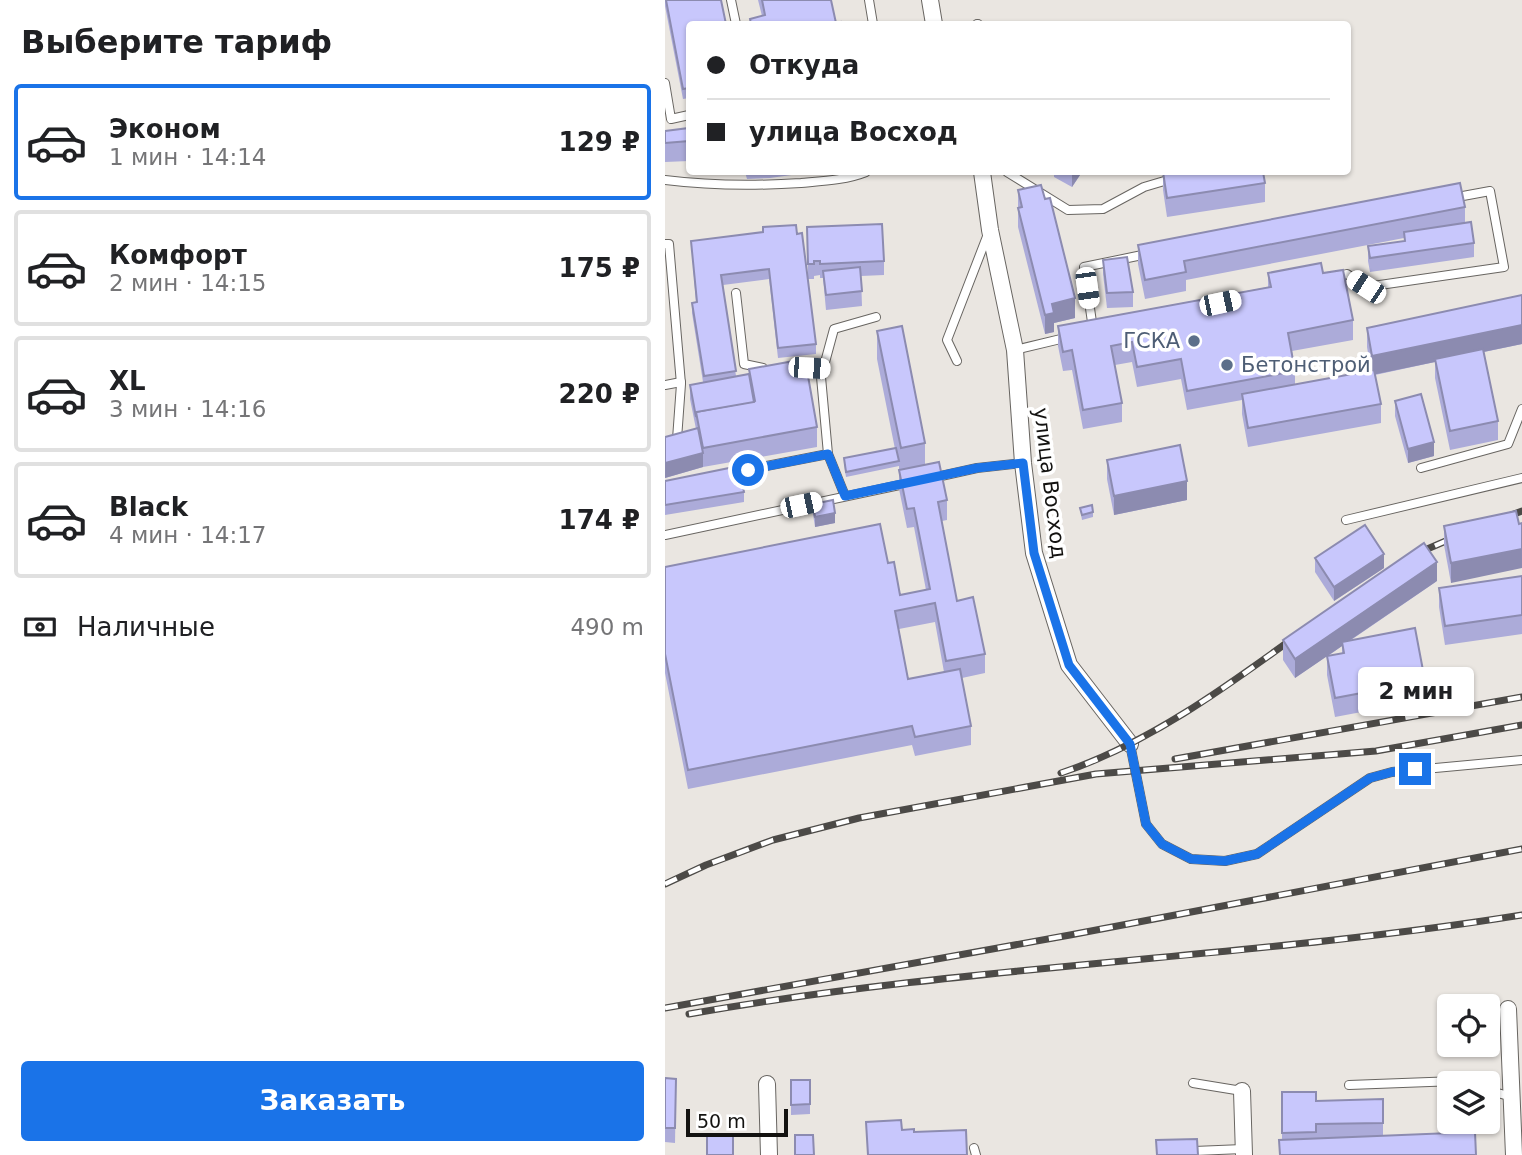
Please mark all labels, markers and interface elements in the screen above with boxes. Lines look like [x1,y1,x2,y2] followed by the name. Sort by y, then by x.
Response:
[21,23,332,61] text: Выберите тариф
[749,50,859,80] text: Откуда
[25,111,88,174] icon: car
[109,114,221,144] text: Эконом
[749,117,958,147] text: улица Восход
[559,127,640,157] text: 129 ₽
[109,144,267,170] text: 1 мин · 14:14
[25,237,88,300] icon: car
[109,240,247,270] text: Комфорт
[559,253,640,283] text: 175 ₽
[1074,266,1101,310] car
[1343,267,1390,307] car
[109,270,267,296] text: 2 мин · 14:15
[1198,288,1243,318] car
[1123,329,1181,353] place label: ГСКА
[1186,333,1202,349] marker: ГСКА
[1241,353,1371,377] place label: Бетонстрой
[788,356,831,380] car
[1219,357,1235,373] marker: Бетонстрой
[25,363,88,426] icon: car
[109,366,146,396] text: XL
[559,379,640,409] text: 220 ₽
[109,396,267,422] text: 3 мин · 14:16
[1029,406,1071,560] street label: улица Восход
[732,454,764,486] route start
[25,489,88,552] icon: car
[779,490,824,520] car
[109,492,188,522] text: Black
[559,505,640,535] text: 174 ₽
[109,522,267,548] text: 4 мин · 14:17
[21,608,59,646] icon: cash
[77,612,215,642] text: Наличные
[570,614,644,640] text: 490 m
[1357,668,1473,716] callout: 2 мин
[1379,678,1453,704] text: 2 мин
[1399,753,1431,785] route end
[1437,994,1500,1134] map controls
[1437,994,1500,1057] button: locate
[21,1061,644,1141] button: Заказать
[1437,1071,1500,1134] button: layers
[686,1106,787,1138] scale bar
[697,1110,746,1132] text: 50 m

